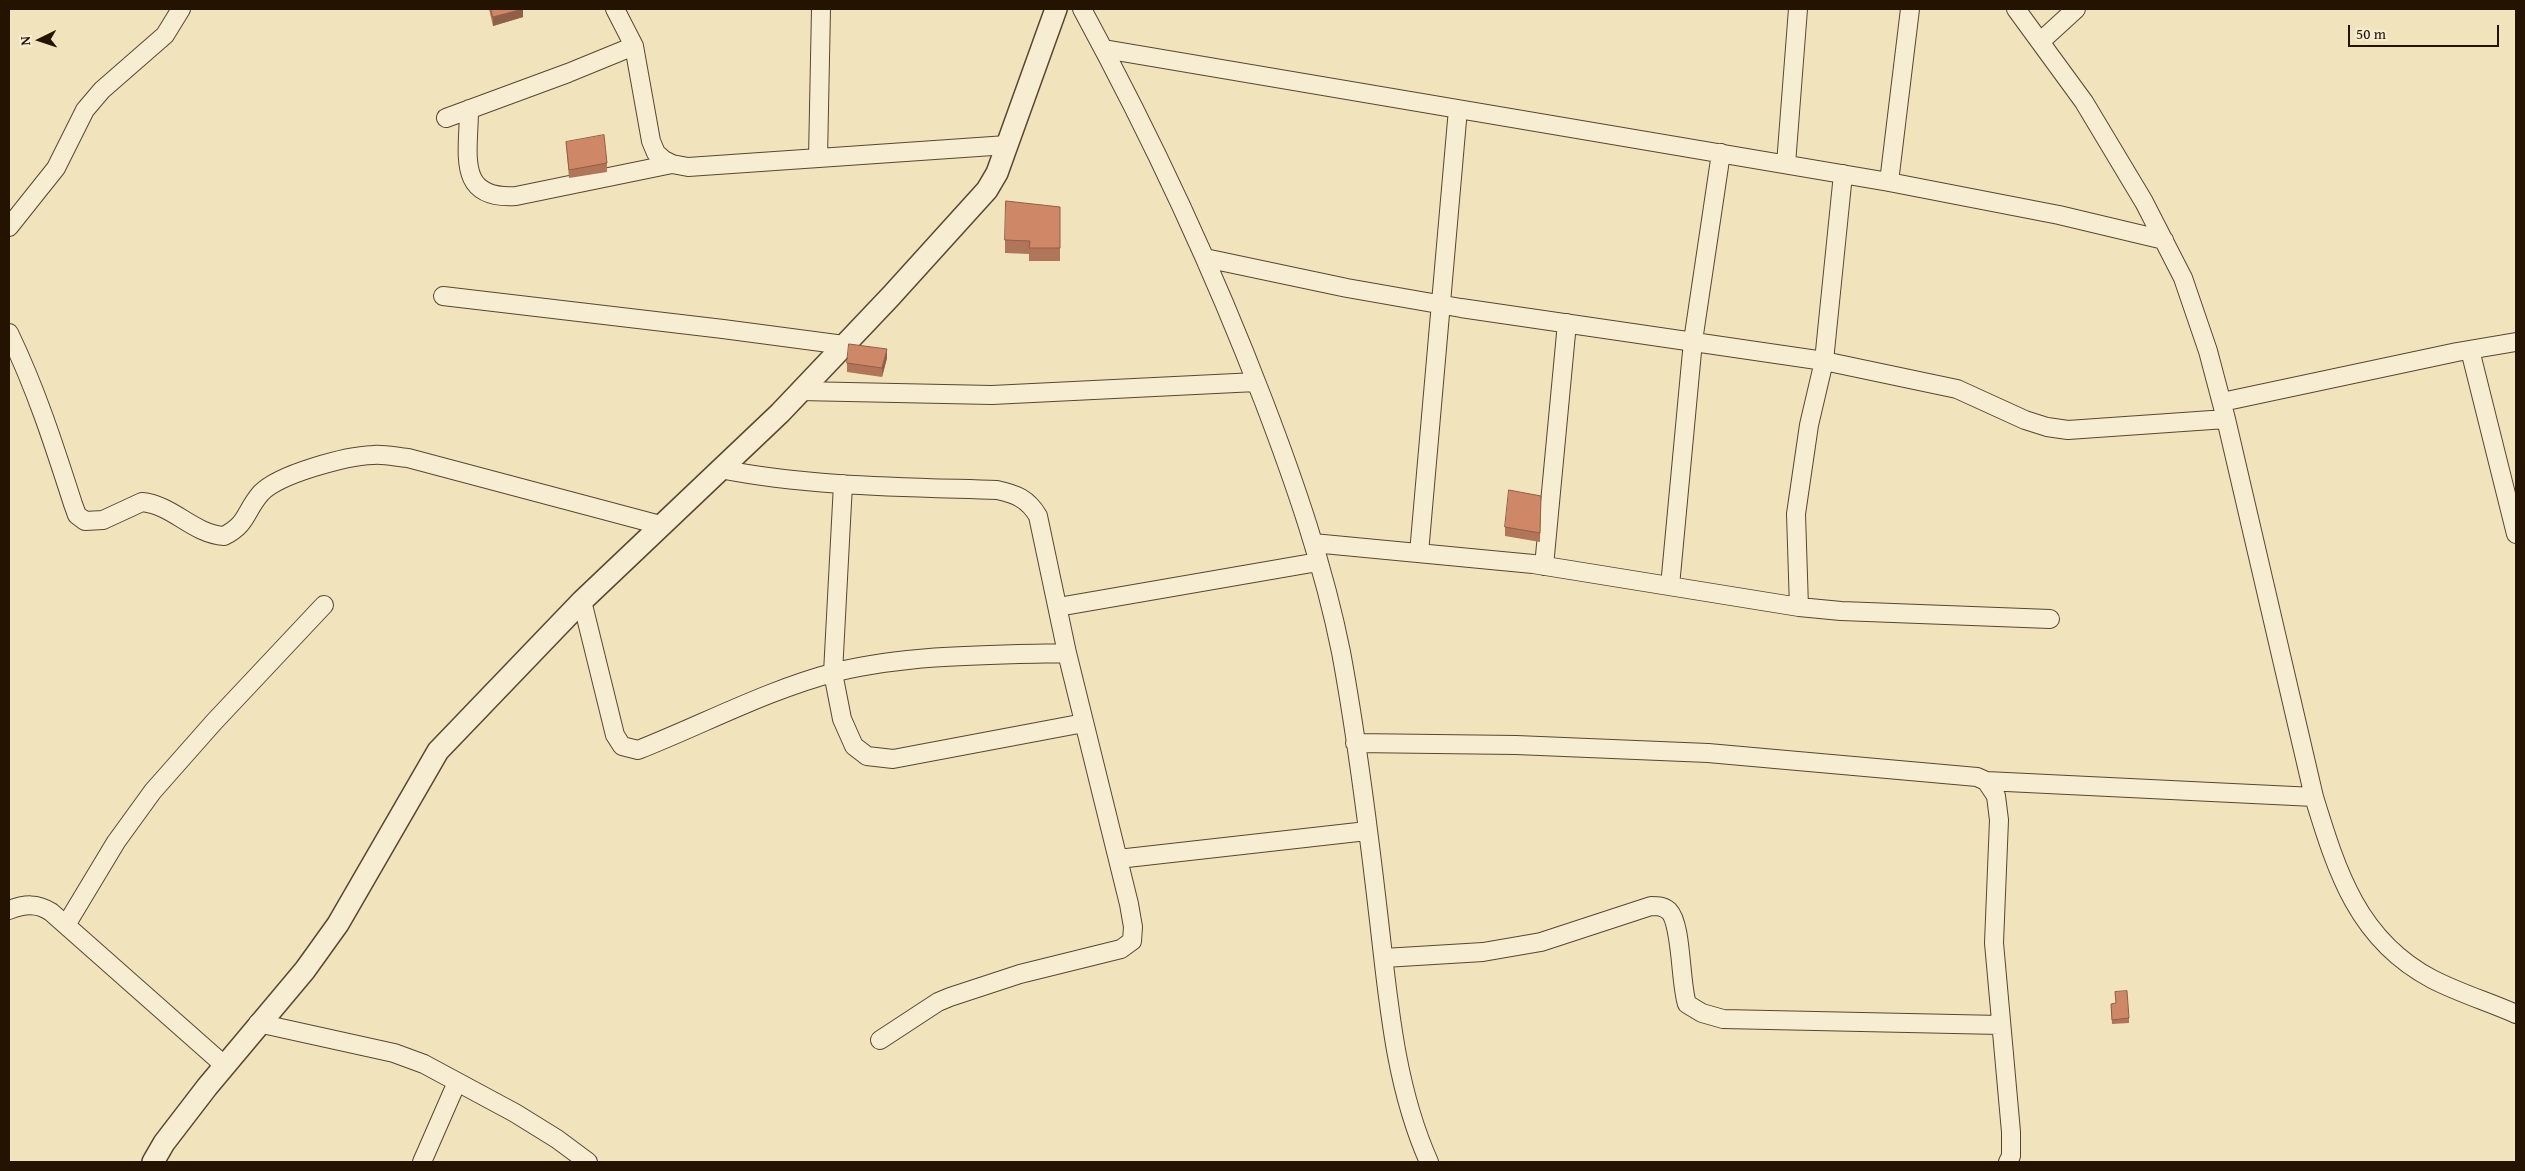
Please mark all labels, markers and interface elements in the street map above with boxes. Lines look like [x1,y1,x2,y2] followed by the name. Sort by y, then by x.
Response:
[15,15,65,65] north arrow
[2350,15,2501,47] scale bar
[2356,23,2386,44] text: 50 m
[15,36,35,46] text: N

